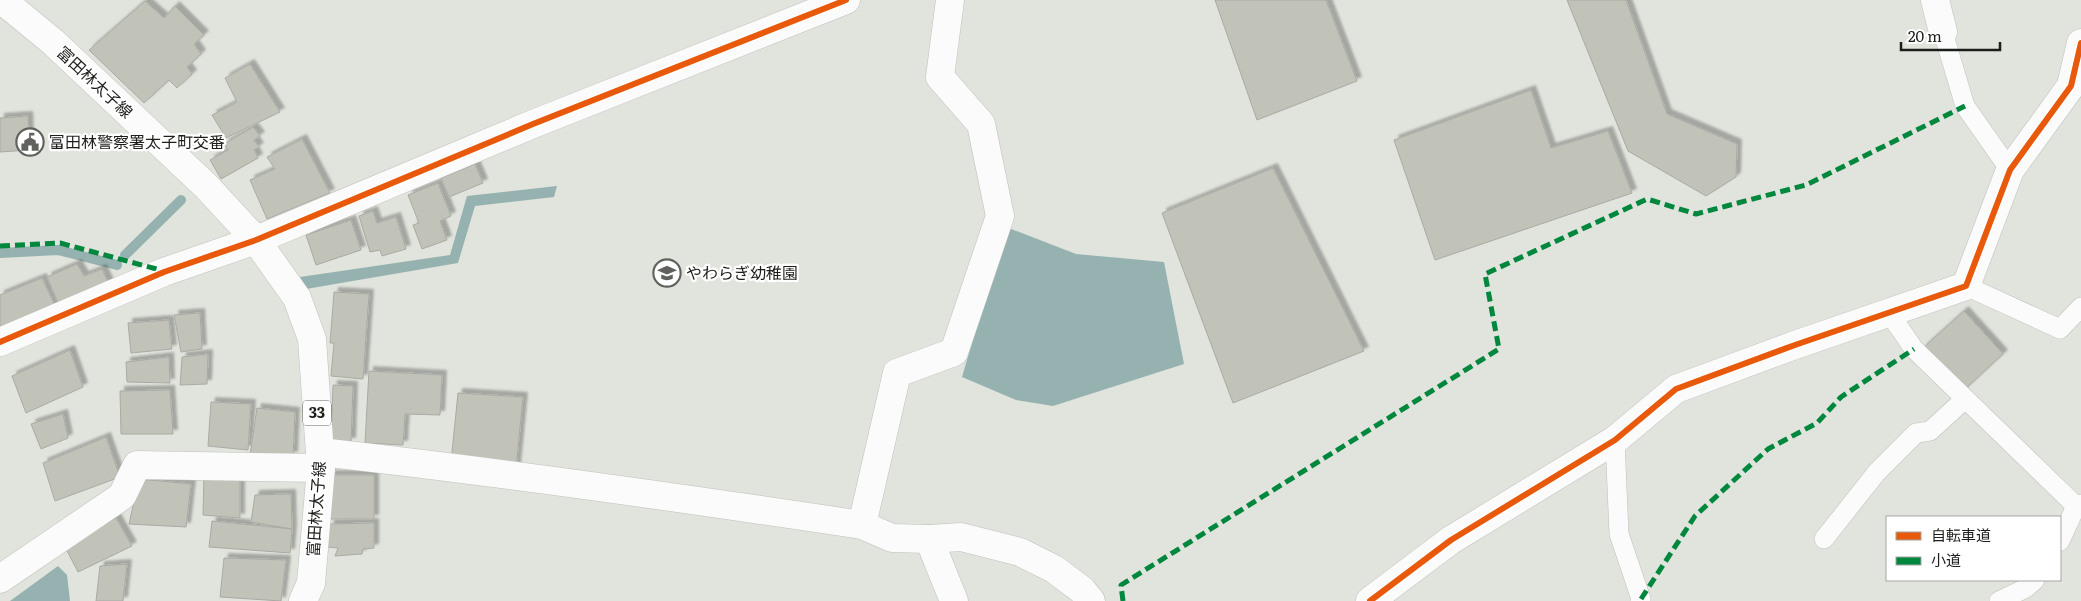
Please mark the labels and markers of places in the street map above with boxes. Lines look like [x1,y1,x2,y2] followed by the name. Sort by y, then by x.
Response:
[15,127,45,157] public building icon: 富田林警察署太子町交番
[49,129,225,153] place label: 富田林警察署太子町交番
[652,258,682,288] school or university icon: やわらぎ幼稚園
[686,260,798,284] place label: やわらぎ幼稚園

